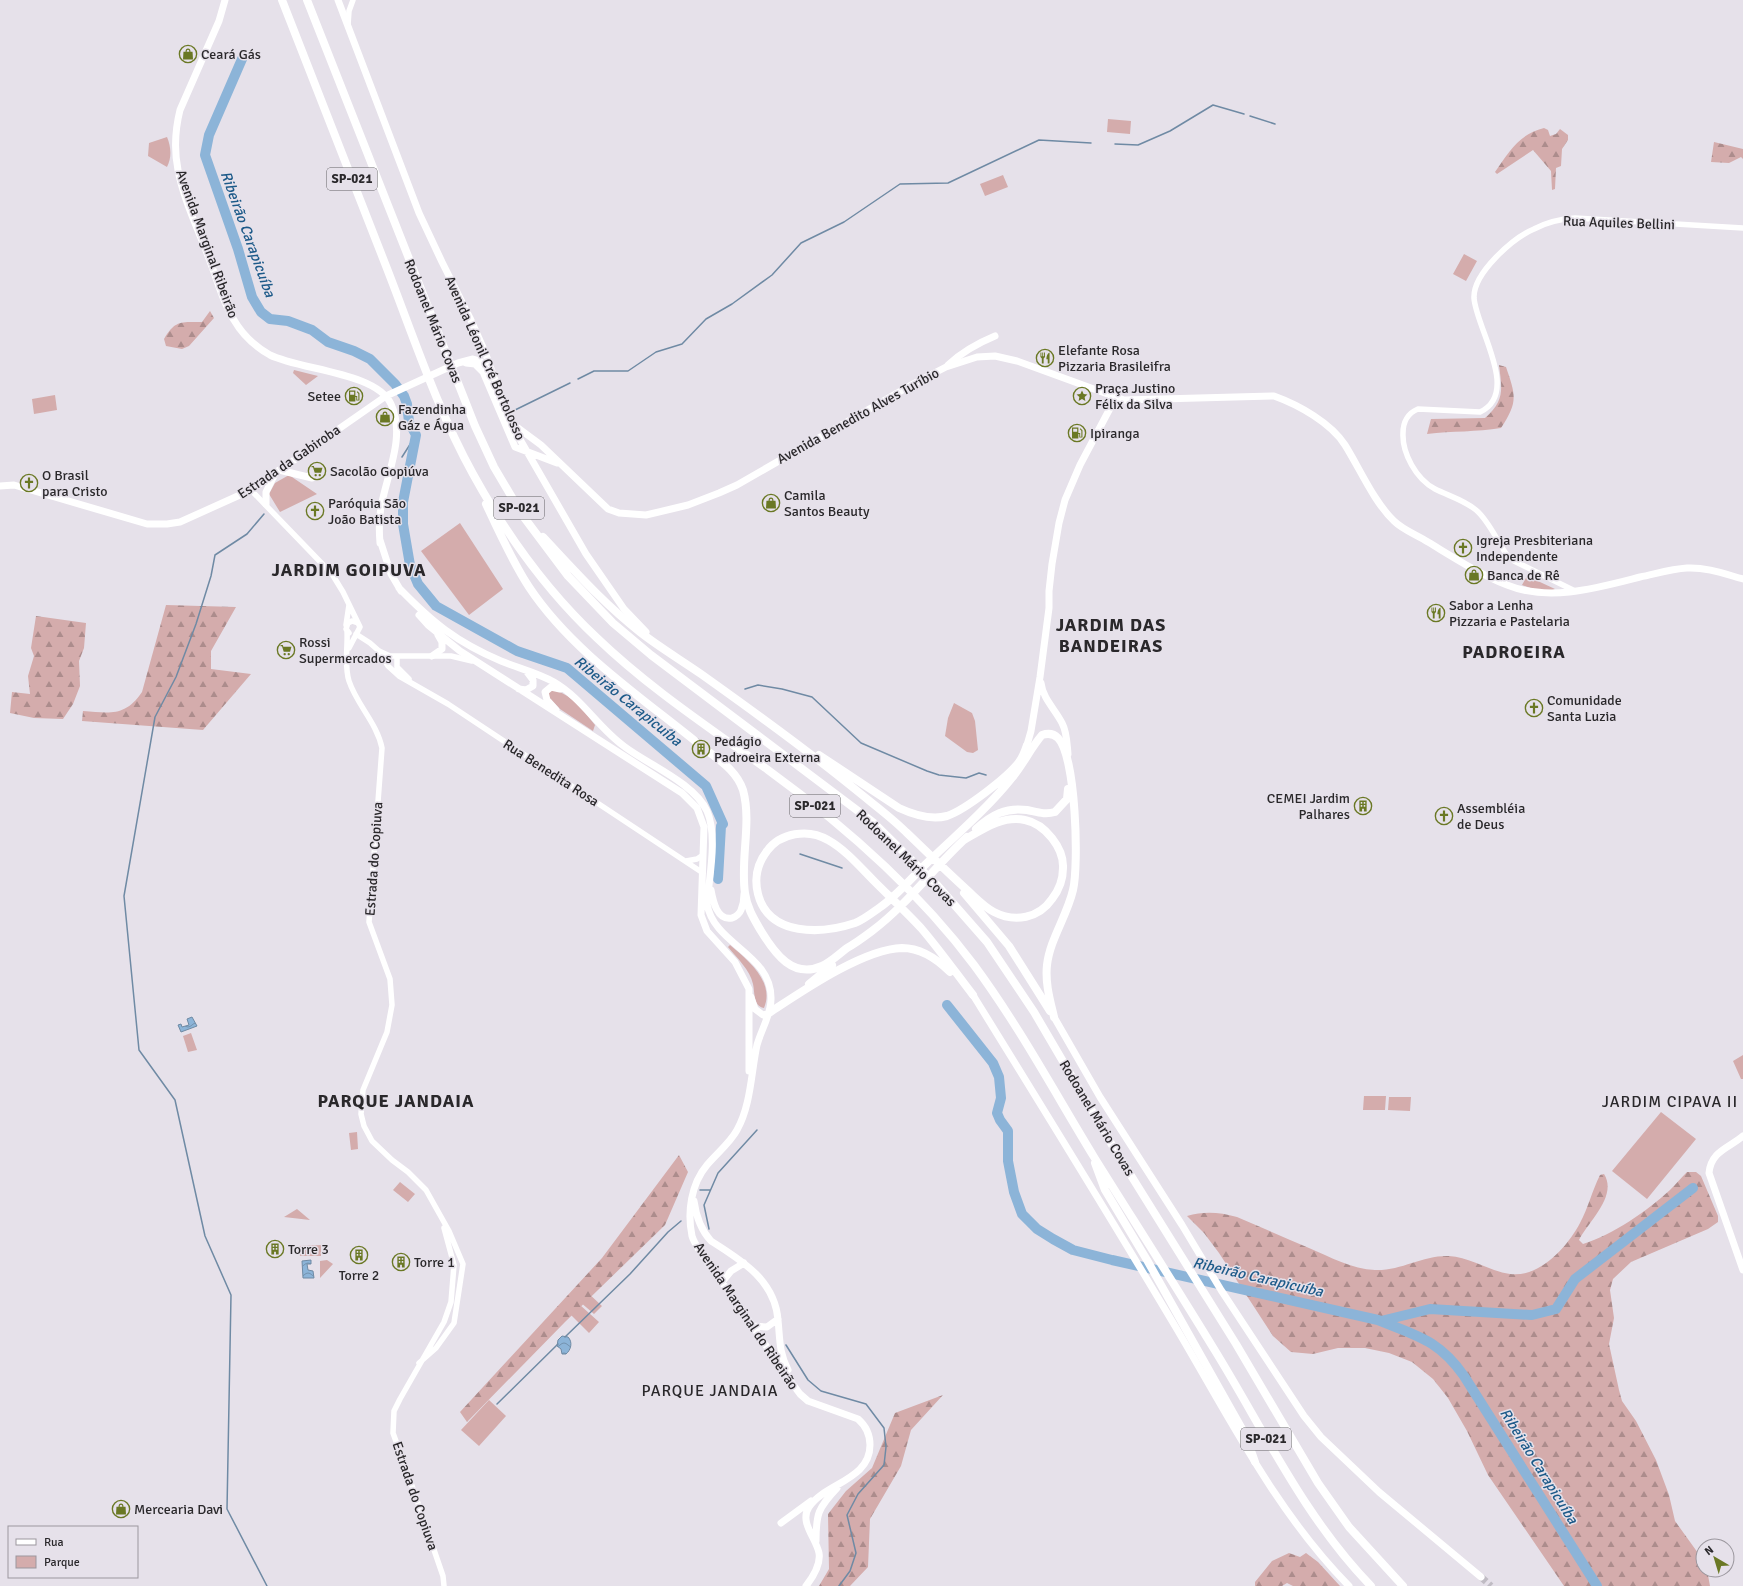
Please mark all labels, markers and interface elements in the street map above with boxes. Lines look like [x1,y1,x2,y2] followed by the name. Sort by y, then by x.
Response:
[178,44,198,64] shop icon: Ceará Gás
[201,46,261,63] place label: Ceará Gás
[172,167,242,321] street label: Avenida Marginal Ribeirão
[217,168,279,300] water label: Ribeirão Carapicuíba
[327,168,377,190] road number: SP-021
[1563,213,1675,233] street label: Rua Aquiles Bellini
[400,257,466,385] street label: Rodoanel Mário Covas
[441,273,529,443] street label: Avenida Léonil Cré Bortolosso
[1058,342,1171,375] place label: Elefante Rosa Pizzaria Brasileifra
[1035,348,1055,368] restaurant icon: Elefante Rosa Pizzaria Brasileifra
[774,364,942,468] street label: Avenida Benedito Alves Turíbio
[1095,380,1175,413] place label: Praça Justino Félix da Silva
[344,386,364,406] fuel station icon: Setee
[1072,386,1092,406] place icon: Praça Justino Félix da Silva
[307,388,341,405] place label: Setee
[398,401,466,434] place label: Fazendinha Gáz e Água
[375,407,395,427] shop icon: Fazendinha Gáz e Água
[234,421,344,503] street label: Estrada da Gabiroba
[1067,423,1087,443] fuel station icon: Ipiranga
[1090,425,1140,442] place label: Ipiranga
[307,461,327,481] supermarket icon: Sacolão Gopiúva
[330,463,429,480] place label: Sacolão Gopiúva
[42,467,108,500] place label: O Brasil para Cristo
[19,473,39,493] church icon: O Brasil para Cristo
[784,487,870,520] place label: Camila Santos Beauty
[761,493,781,513] shop icon: Camila Santos Beauty
[328,495,406,528] place label: Paróquia São João Batista
[494,497,544,519] road number: SP-021
[305,501,325,521] church icon: Paróquia São João Batista
[1476,532,1593,565] place label: Igreja Presbiteriana Independente
[1453,538,1473,558] church icon: Igreja Presbiteriana Independente
[271,559,427,581] district label: JARDIM GOIPUVA
[1464,565,1484,585] shop icon: Banca de Rê
[1487,567,1560,584] place label: Banca de Rê
[1449,597,1570,630] place label: Sabor a Lenha Pizzaria e Pastelaria
[1426,603,1446,623] restaurant icon: Sabor a Lenha Pizzaria e Pastelaria
[1056,614,1166,657] district label: JARDIM DAS BANDEIRAS
[299,634,392,667] place label: Rossi Supermercados
[276,640,296,660] supermarket icon: Rossi Supermercados
[1462,641,1566,663] district label: PADROEIRA
[571,652,686,750] water label: Ribeirão Carapicuíba
[1547,692,1622,725] place label: Comunidade Santa Luzia
[1524,698,1544,718] church icon: Comunidade Santa Luzia
[714,733,820,766] place label: Pedágio Padroeira Externa
[500,736,602,810] street label: Rua Benedita Rosa
[691,739,711,759] building icon: Pedágio Padroeira Externa
[1267,790,1350,823] place label: CEMEI Jardim Palhares
[790,795,840,817] road number: SP-021
[1353,796,1373,816] building icon: CEMEI Jardim Palhares
[1457,800,1525,833] place label: Assembléia de Deus
[362,801,386,917] street label: Estrada do Copiuva
[853,806,959,910] street label: Rodoanel Mário Covas
[1434,806,1454,826] church icon: Assembléia de Deus
[1056,1057,1138,1179] street label: Rodoanel Mário Covas
[318,1090,474,1112] district label: PARQUE JANDAIA
[1602,1092,1738,1112] district label: JARDIM CIPAVA II
[265,1239,285,1259] building icon: Torre 3
[690,1239,802,1393] street label: Avenida Marginal do Ribeirão
[288,1241,329,1258] place label: Torre 3
[349,1245,369,1265] building icon: Torre 2
[391,1252,411,1272] building icon: Torre 1
[1191,1253,1325,1301] water label: Ribeirão Carapicuíba
[414,1254,455,1271] place label: Torre 1
[339,1267,379,1284] place label: Torre 2
[642,1381,778,1401] district label: PARQUE JANDAIA
[1496,1405,1582,1527] water label: Ribeirão Carapicuíba
[1241,1428,1291,1450] road number: SP-021
[388,1439,442,1553] street label: Estrada do Copiuva
[111,1499,131,1519] shop icon: Mercearia Davi
[134,1501,223,1518] place label: Mercearia Davi
[8,1526,138,1578] legend
[44,1535,64,1550] text: Rua
[1695,1538,1735,1578] north arrow
[1702,1543,1716,1558] text: N
[44,1555,80,1570] text: Parque

